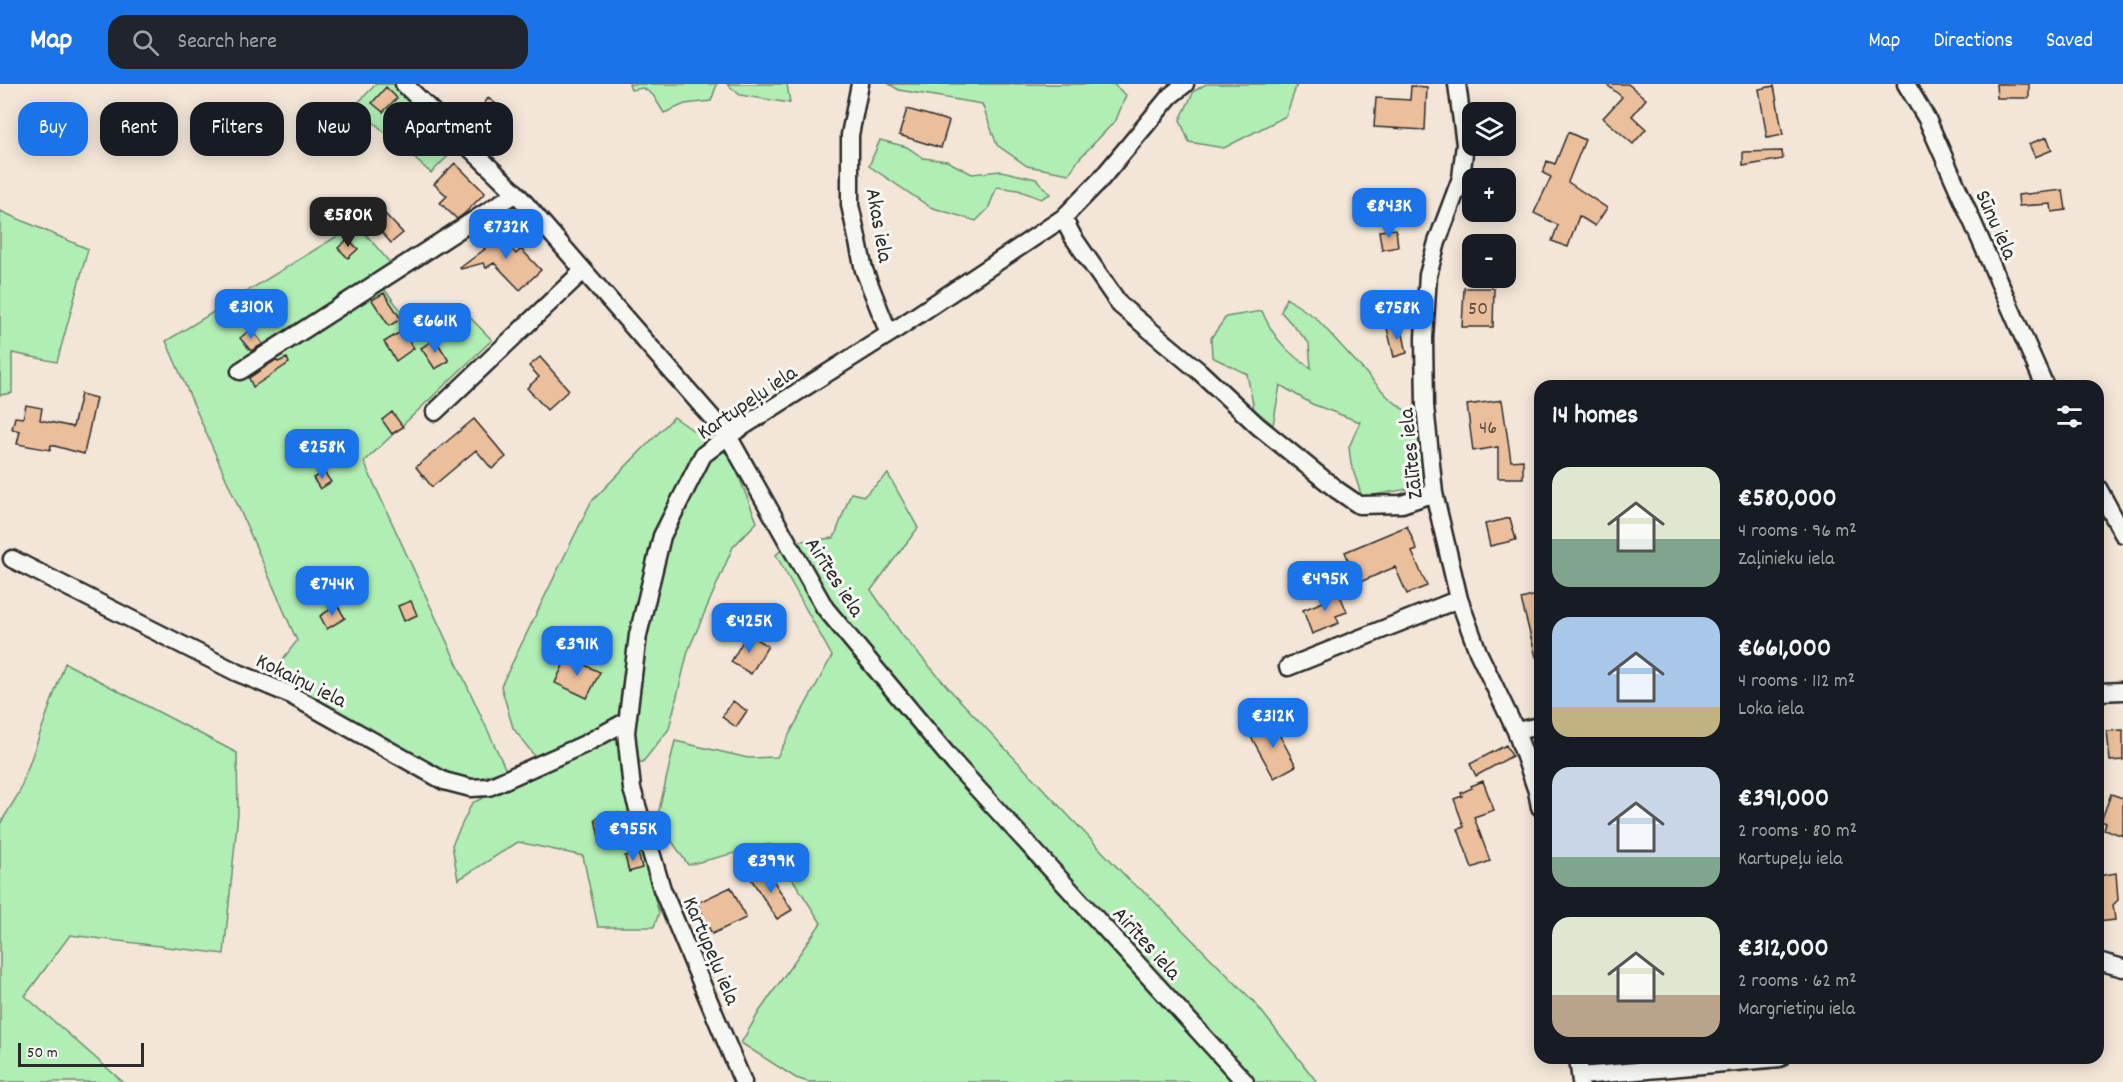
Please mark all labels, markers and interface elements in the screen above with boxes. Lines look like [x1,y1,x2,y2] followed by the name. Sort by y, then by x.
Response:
[108,15,528,69] search box
[30,22,72,62] text: Map
[129,26,162,59] icon: search
[177,27,277,58] text: Search here
[1869,27,1900,57] text: Map
[1933,27,2013,57] text: Directions
[2046,27,2093,57] text: Saved
[18,102,88,156] chip: Buy
[100,102,178,156] chip: Rent
[190,102,284,156] chip: Filters
[296,102,371,156] chip: New
[383,102,513,156] chip: Apartment
[1462,102,1516,288] map controls
[1462,102,1516,156] button: layers
[1462,168,1516,222] button: +
[856,186,899,266] street label: Akas iela
[1966,186,2024,266] street label: Sūnu iela
[1347,188,1431,239] pin: €843K
[1366,193,1412,221] text: €843K
[306,197,390,248] pin: €580K
[324,202,372,230] text: €580K
[464,209,548,260] pin: €732K
[483,214,529,242] text: €732K
[1462,234,1516,288] button: −
[209,289,293,340] pin: €310K
[1355,290,1439,341] pin: €758K
[229,294,273,322] text: €310K
[1374,295,1420,323] text: €758K
[1468,296,1488,324] house number: 50
[393,303,477,354] pin: €661K
[413,308,457,336] text: €661K
[692,358,805,449] street label: Kartupeļu iela
[1552,398,1638,435] text: 14 homes
[2053,400,2086,433] icon: filters
[1392,406,1433,501] street label: Zālītes iela
[1479,415,1497,443] house number: 46
[280,429,364,480] pin: €258K
[299,434,345,462] text: €258K
[1738,481,1837,518] text: €580,000
[1600,491,1672,563] icon: home
[1738,518,1857,546] text: 4 rooms · 96 m²
[796,532,871,624] street label: Airītes iela
[1738,546,1834,574] text: Zaļinieku iela
[1283,561,1367,612] pin: €495K
[290,566,374,617] pin: €744K
[1301,566,1349,594] text: €495K
[310,571,354,599] text: €744K
[707,603,791,654] pin: €425K
[726,608,772,636] text: €425K
[535,626,619,677] pin: €391K
[556,631,598,659] text: €391K
[1738,631,1831,668] text: €661,000
[1600,641,1672,713] icon: home
[250,647,352,718] street label: Kokaiņu iela
[1738,668,1855,696] text: 4 rooms · 112 m²
[1738,696,1804,724] text: Loka iela
[1231,698,1315,749] pin: €312K
[1252,703,1294,731] text: €312K
[1738,781,1829,818] text: €391,000
[1600,791,1672,863] icon: home
[591,811,675,862] pin: €955K
[609,816,657,844] text: €955K
[1738,818,1857,846] text: 2 rooms · 80 m²
[729,843,813,894] pin: €399K
[1738,846,1843,874] text: Kartupeļu iela
[747,848,795,876] text: €399K
[673,892,747,1011] street label: Kartupeļu iela
[1104,901,1187,989] street label: Airītes iela
[1738,931,1829,968] text: €312,000
[1600,941,1672,1013] icon: home
[1738,968,1857,996] text: 2 rooms · 62 m²
[1738,996,1855,1024] text: Margrietiņu iela
[18,1040,144,1068] scale bar
[27,1042,58,1065] text: 50 m

